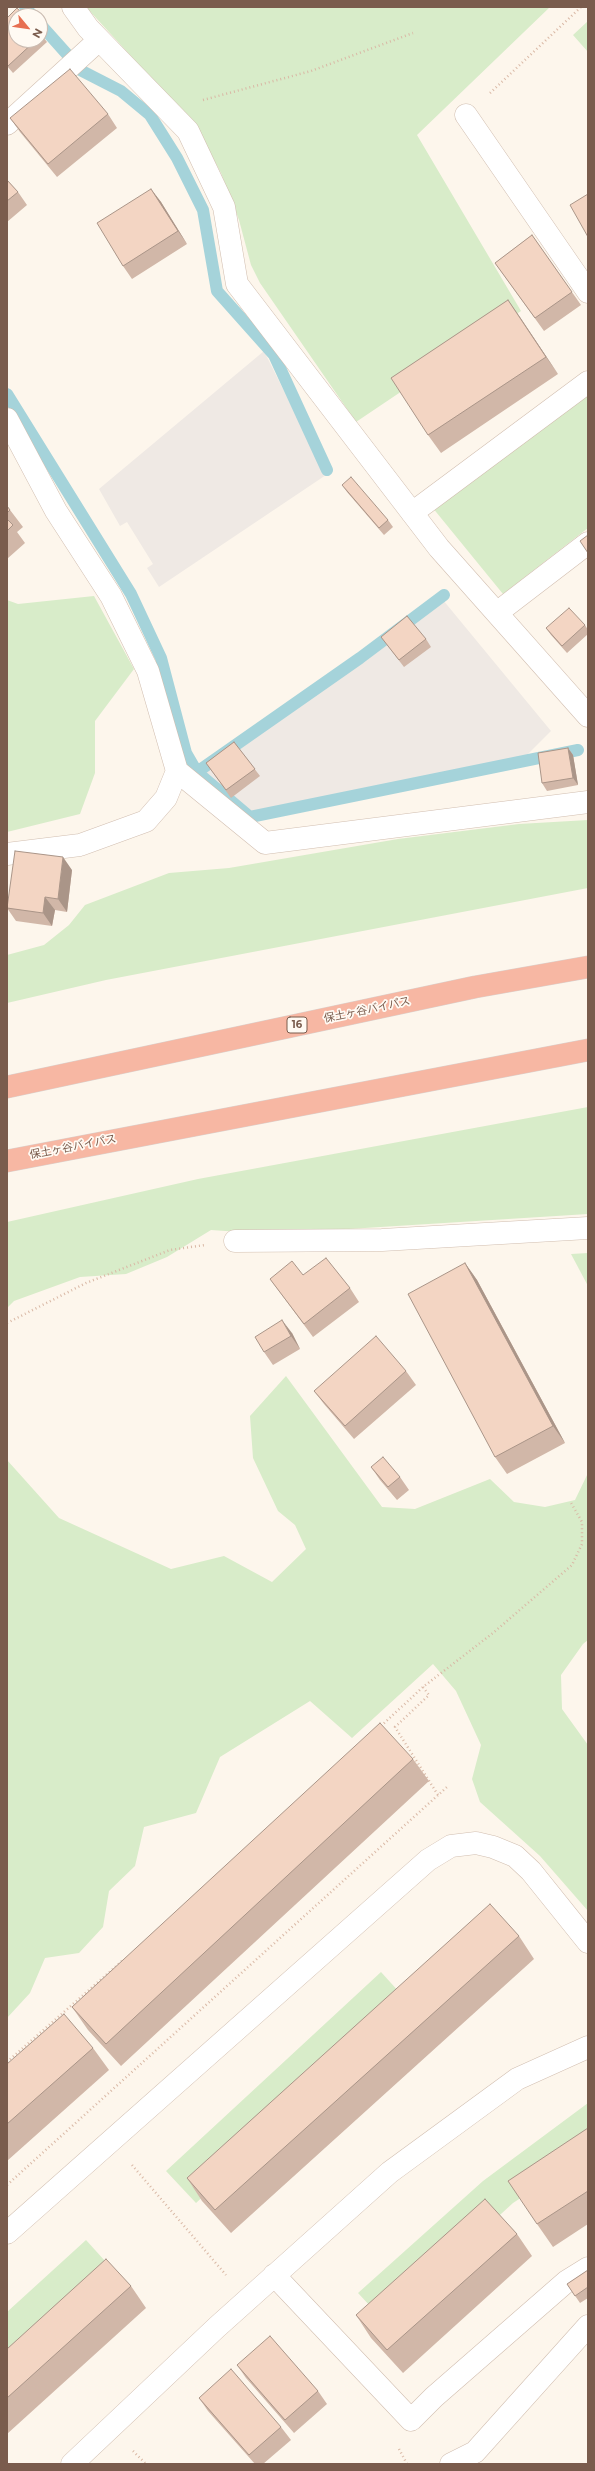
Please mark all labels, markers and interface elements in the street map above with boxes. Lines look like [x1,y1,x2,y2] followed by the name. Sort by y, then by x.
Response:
[8,8,48,48] north arrow
[29,26,46,41] text: N
[323,994,411,1026] street label: 保土ヶ谷バイパス
[287,1017,307,1033] road number: 16
[29,1132,117,1162] street label: 保土ヶ谷バイパス

